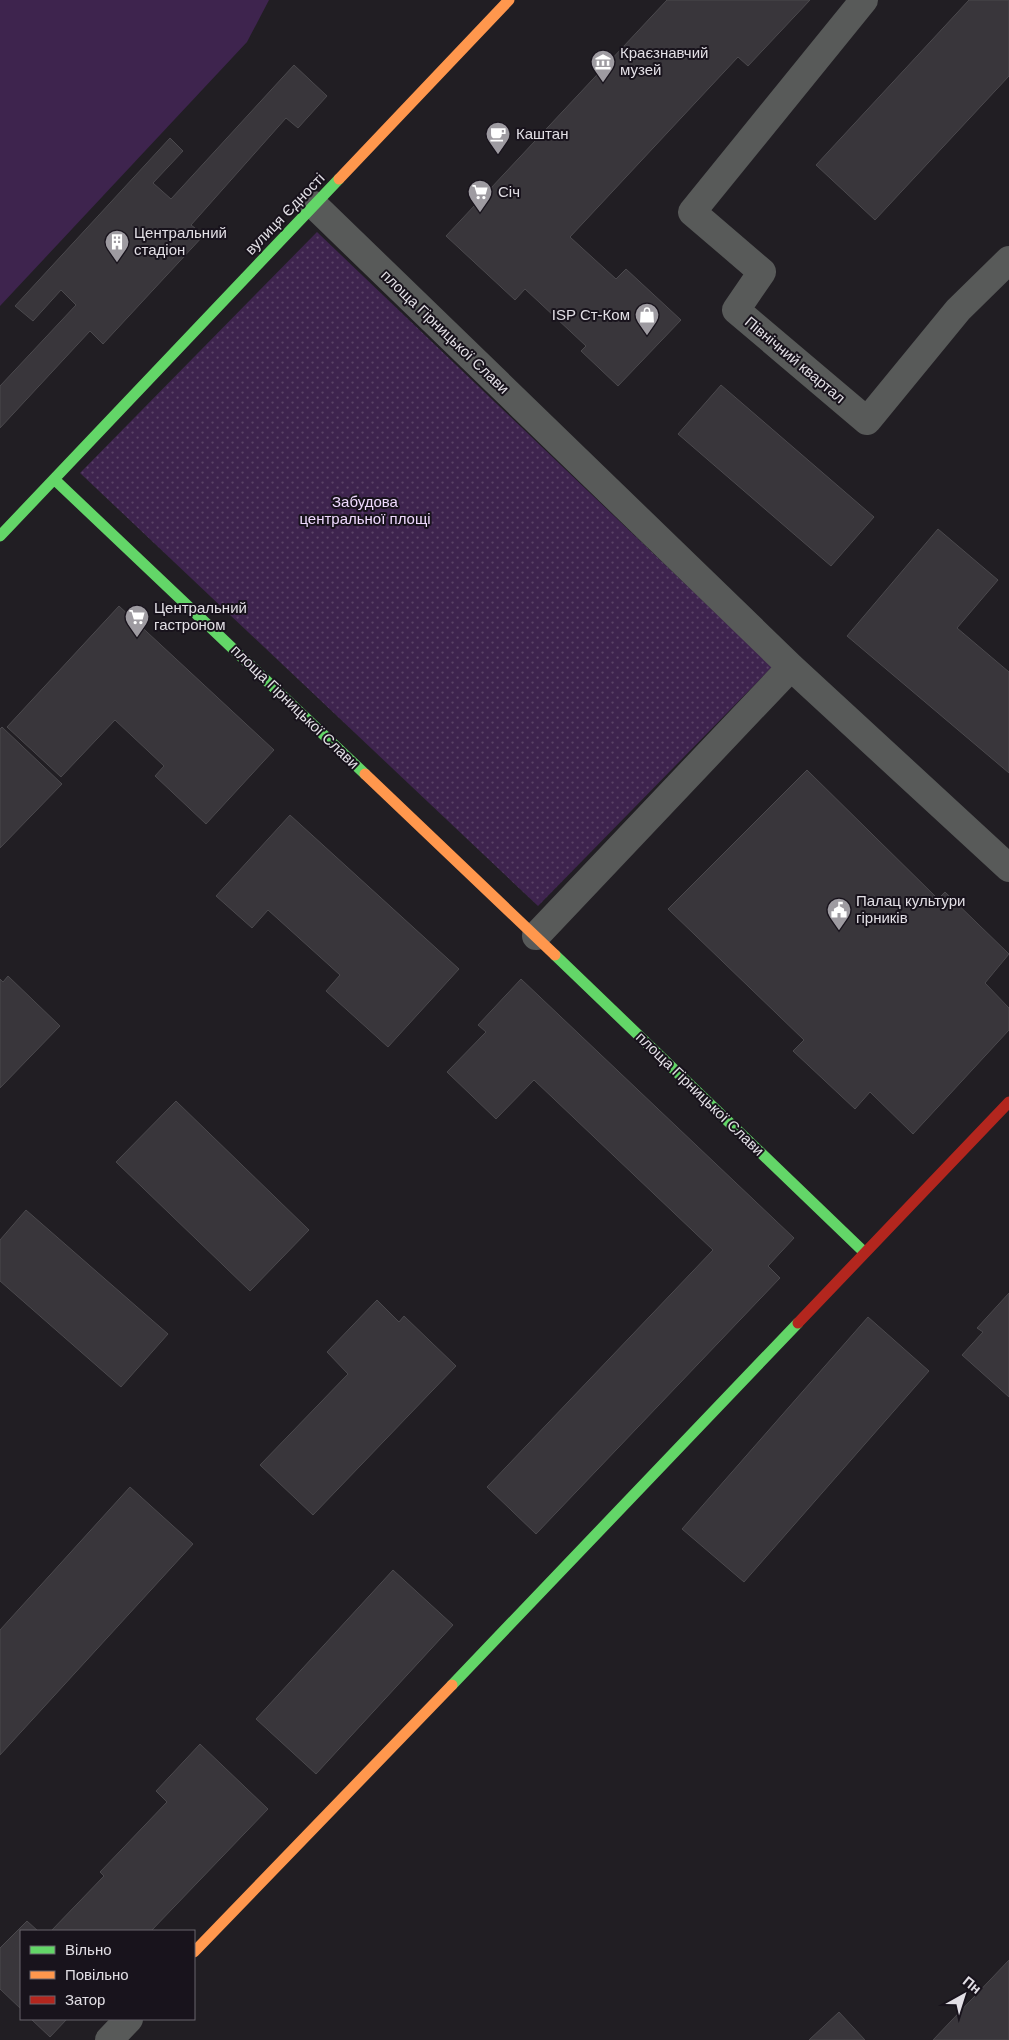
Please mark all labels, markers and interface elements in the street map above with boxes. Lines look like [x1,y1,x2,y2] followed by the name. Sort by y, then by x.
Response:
[620,44,708,78] place label: Краєзнавчий музей
[590,49,616,83] museum icon: Краєзнавчий музей
[485,121,511,155] cafe icon: Каштан
[516,125,568,142] place label: Каштан
[241,169,328,258] street label: вулиця Єдності
[467,179,493,213] supermarket icon: Січ
[498,183,520,200] place label: Січ
[134,224,227,258] place label: Центральний стадіон
[104,229,130,263] building icon: Центральний стадіон
[378,266,513,397] street label: площа Гірницької Слави
[634,302,660,336] shop icon: ISP Ст-Ком
[552,306,630,323] place label: ISP Ст-Ком
[742,313,849,406] street label: Північний квартал
[299,493,431,527] park label: Забудова центральної площі
[154,599,247,633] place label: Центральний гастроном
[124,604,150,638] supermarket icon: Центральний гастроном
[228,641,363,772] street label: площа Гірницької Слави
[856,892,965,926] place label: Палац культури гірників
[826,897,852,931] public building icon: Палац культури гірників
[633,1028,768,1159] street label: площа Гірницької Слави
[20,1930,195,2020] legend
[65,1941,112,1958] text: Вільно
[65,1966,129,1983] text: Повільно
[939,1970,989,2020] north arrow
[960,1973,984,1997] text: Пн
[65,1991,105,2008] text: Затор

